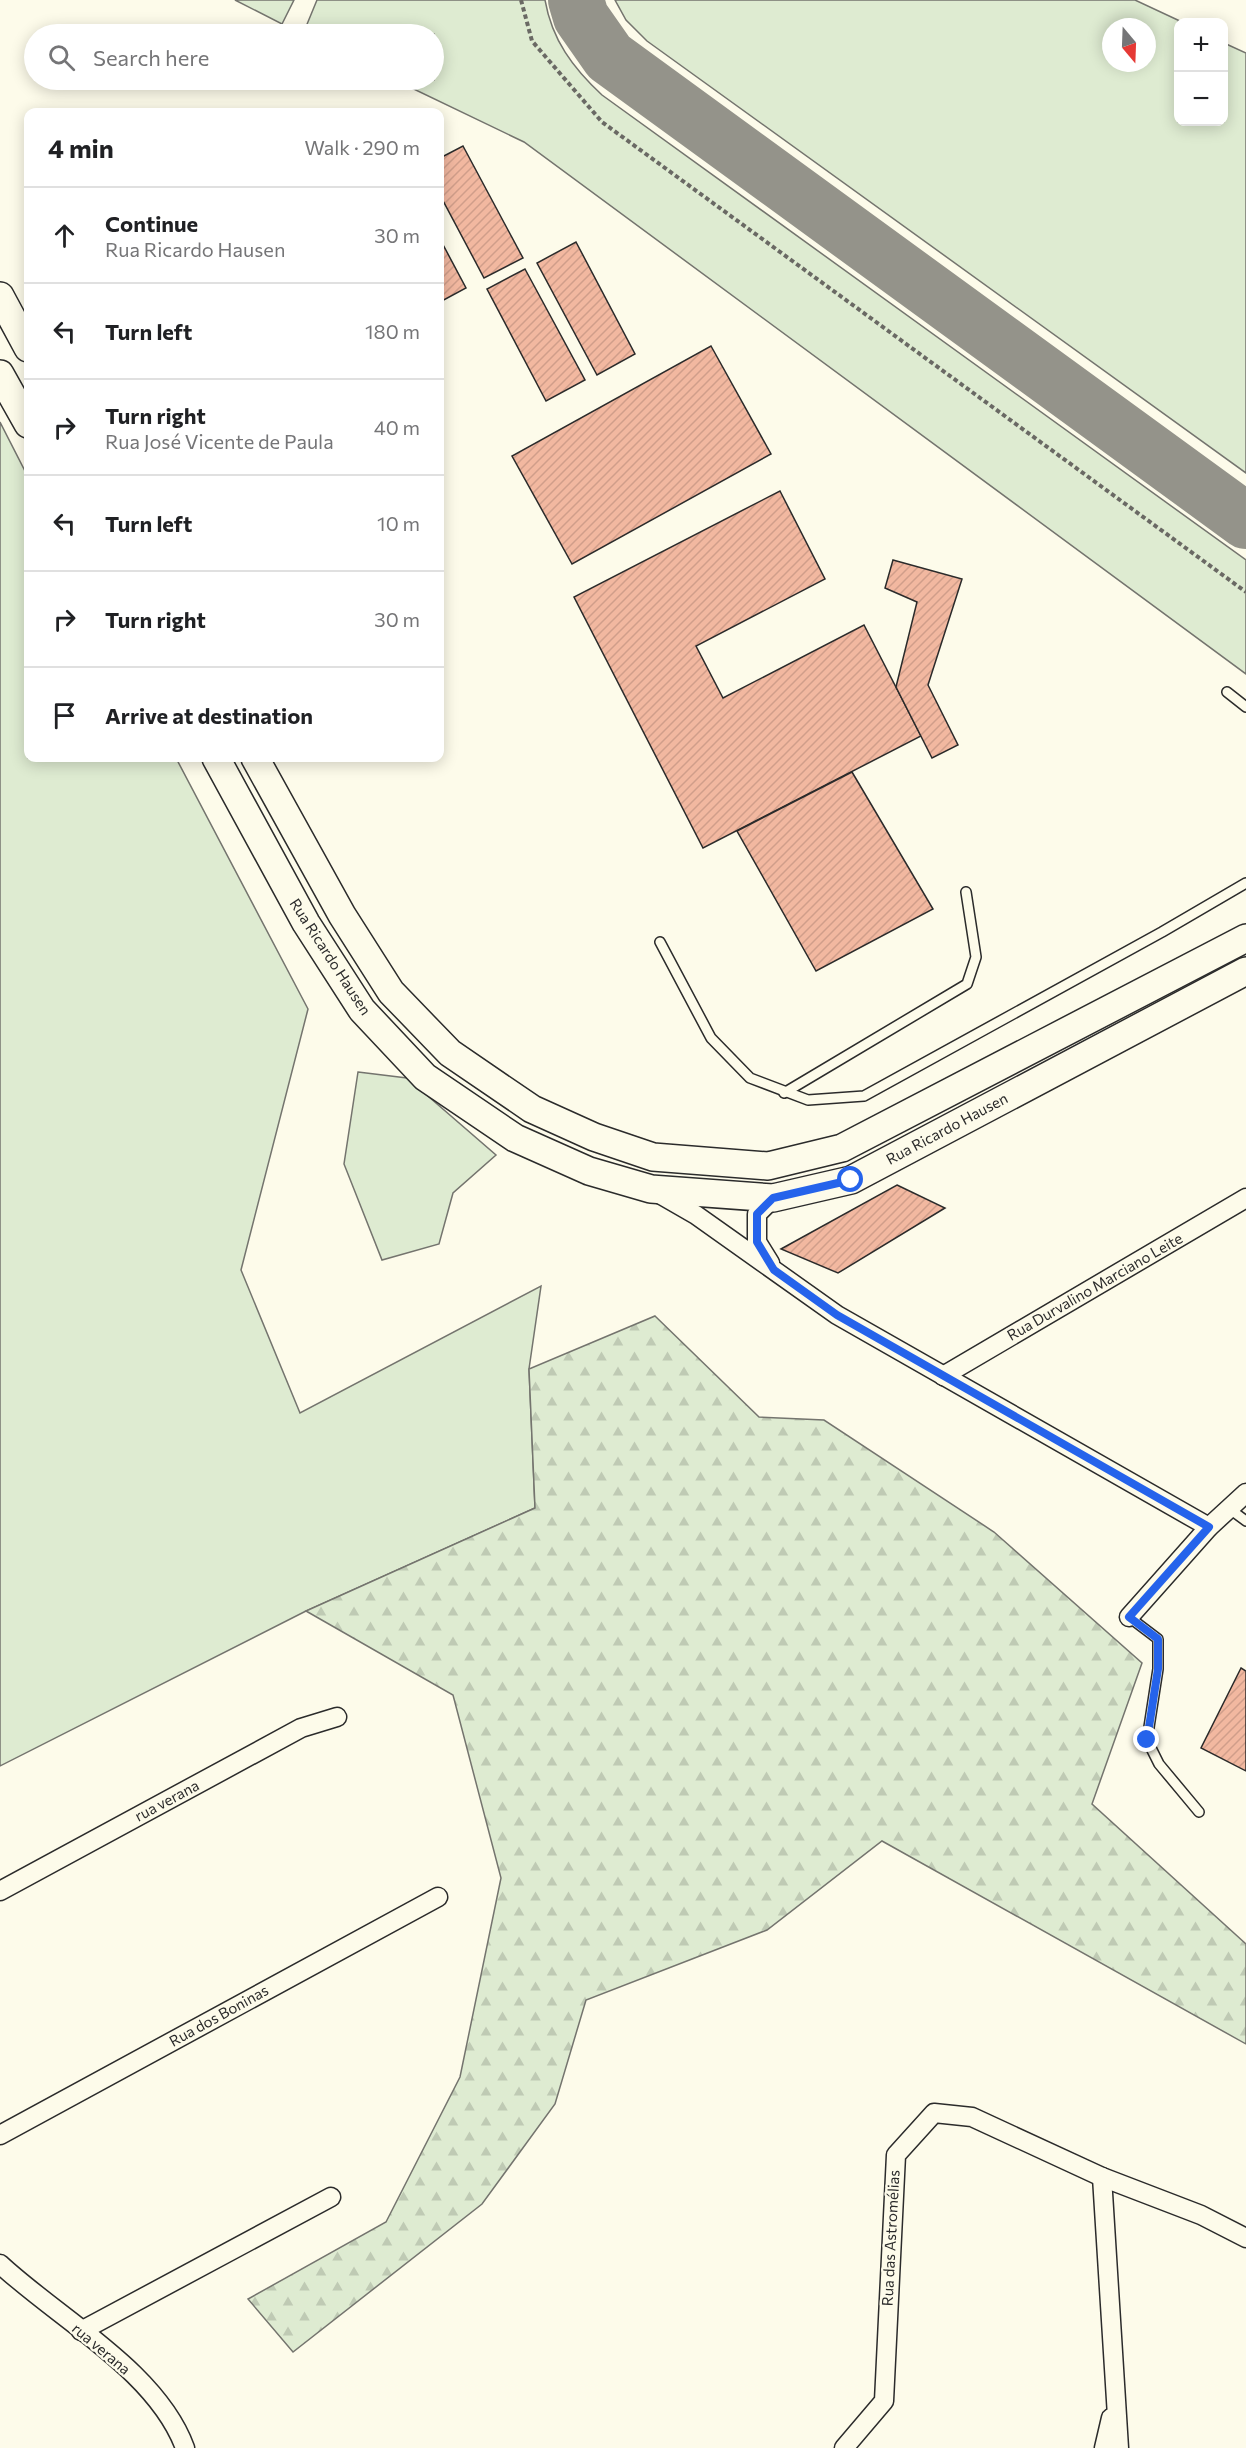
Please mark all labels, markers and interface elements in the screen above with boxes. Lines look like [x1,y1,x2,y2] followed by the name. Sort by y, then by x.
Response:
[1102,18,1156,72] north arrow
[1174,18,1228,126] map controls
[1174,18,1228,72] button: +
[24,24,444,90] search box
[45,41,78,74] icon: search
[93,44,209,71] text: Search here
[1174,72,1228,126] button: −
[48,132,114,163] text: 4 min
[304,135,420,159] text: Walk · 290 m
[105,210,198,237] text: Continue
[48,219,81,252] icon: ahead
[374,223,420,247] text: 30 m
[105,237,285,261] text: Rua Ricardo Hausen
[48,315,81,348] icon: left
[105,318,192,345] text: Turn left
[365,319,420,343] text: 180 m
[105,402,206,429] text: Turn right
[48,411,81,444] icon: right
[374,415,420,439] text: 40 m
[105,429,334,453] text: Rua José Vicente de Paula
[48,507,81,540] icon: left
[105,510,192,537] text: Turn left
[377,511,420,535] text: 10 m
[48,603,81,636] icon: right
[105,606,206,633] text: Turn right
[374,607,420,631] text: 30 m
[48,699,81,732] icon: arrive
[105,702,313,729] text: Arrive at destination
[286,895,375,1018] street label: Rua Ricardo Hausen
[883,1088,1010,1168] street label: Rua Ricardo Hausen
[837,1166,863,1192] route start
[1004,1228,1186,1344] street label: Rua Durvalino Marciano Leite
[1133,1726,1159,1752] route end
[131,1776,202,1825] street label: rua verana
[166,1980,271,2050] street label: Rua dos Boninas
[877,2169,903,2307] street label: Rua das Astromélias
[69,2319,134,2378] street label: rua verana

